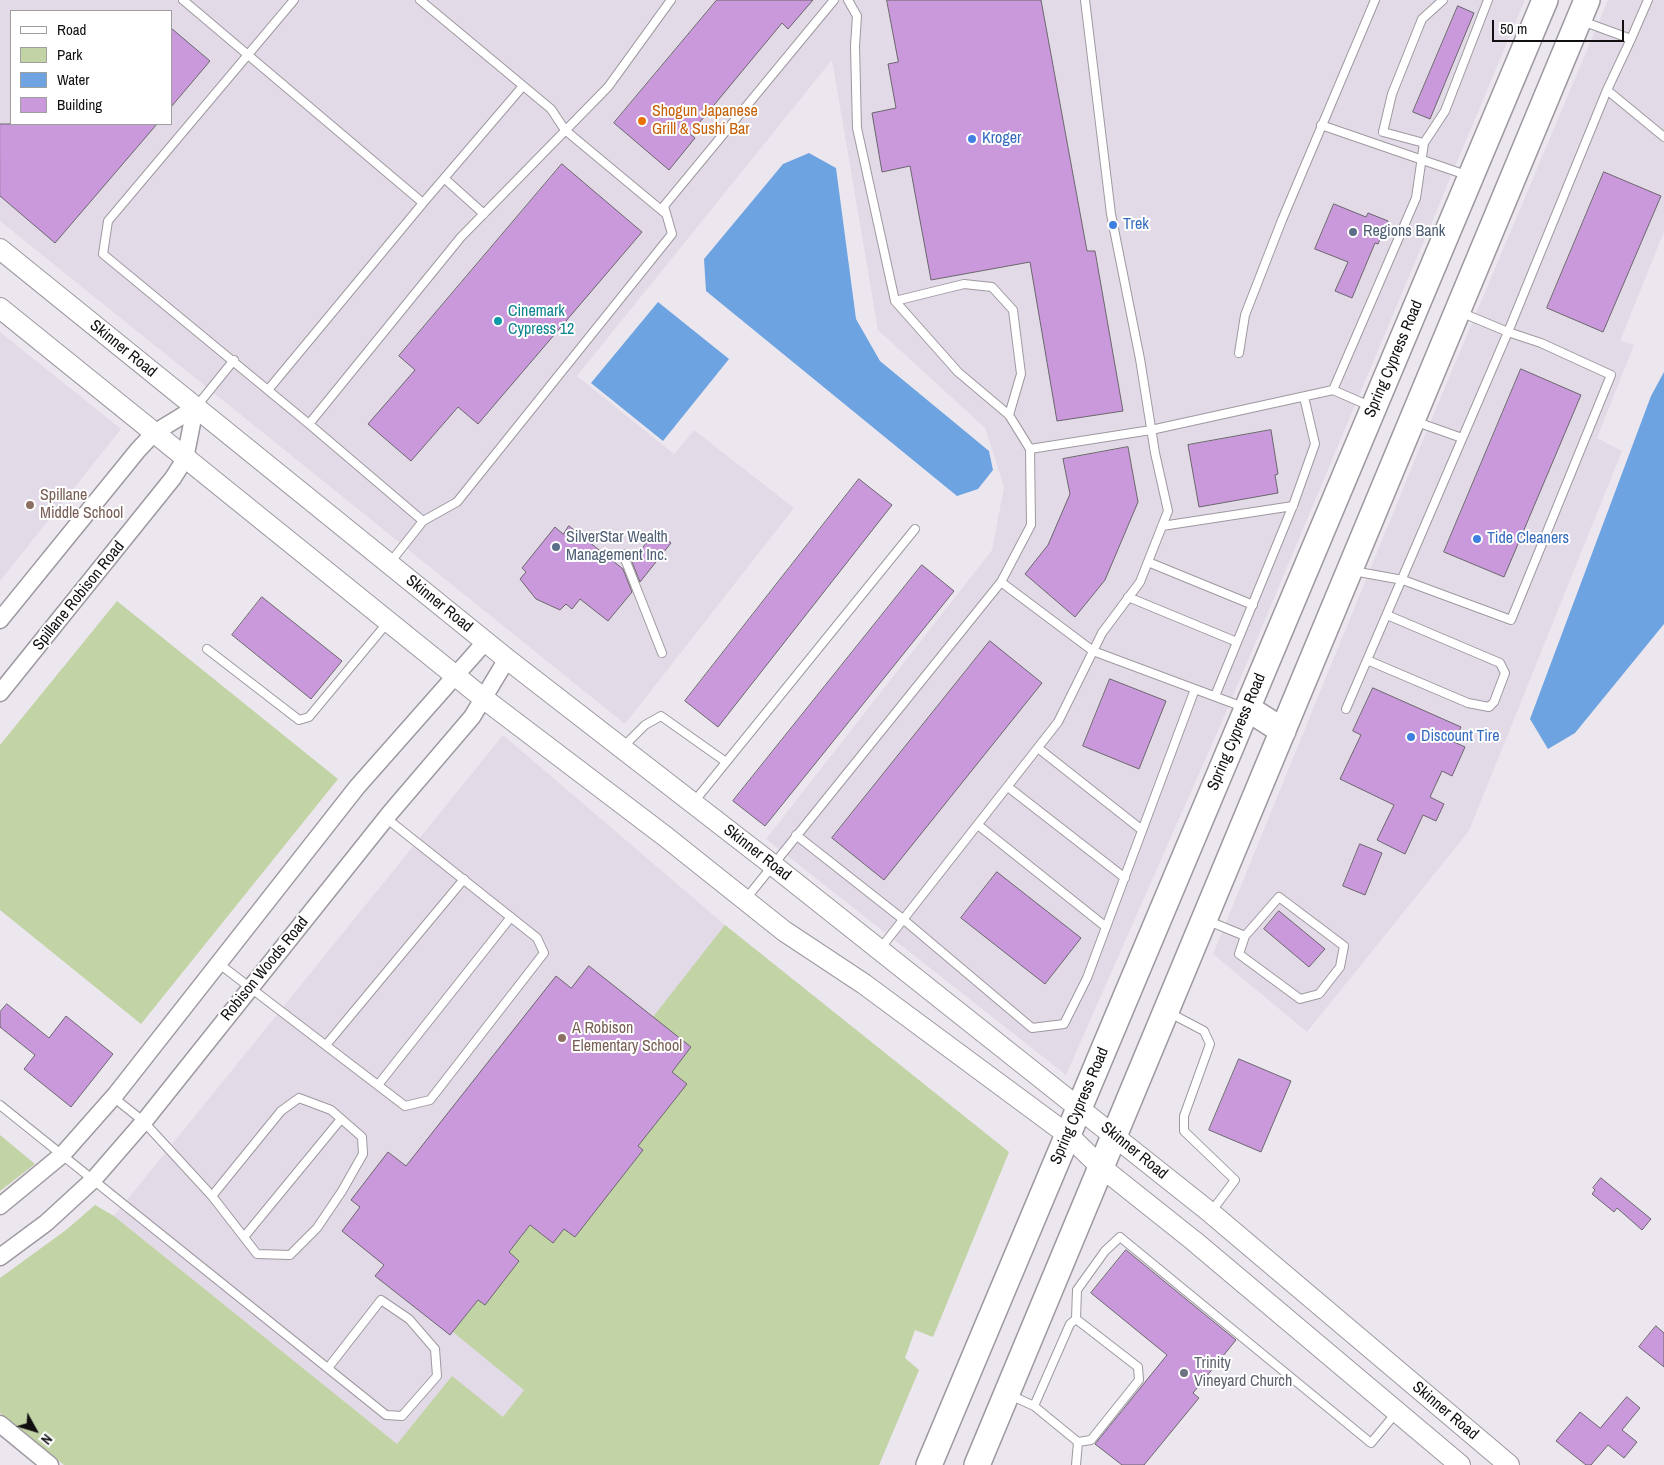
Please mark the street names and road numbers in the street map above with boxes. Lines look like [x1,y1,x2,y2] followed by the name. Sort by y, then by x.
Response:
[1361,298,1427,420] street label: Spring Cypress Road
[86,316,160,382] street label: Skinner Road
[29,538,129,654] street label: Spillane Robison Road
[402,571,476,637] street label: Skinner Road
[1204,671,1270,793] street label: Spring Cypress Road
[719,821,795,885] street label: Skinner Road
[217,913,313,1025] street label: Robison Woods Road
[1047,1045,1113,1167] street label: Spring Cypress Road
[1097,1118,1171,1184] street label: Skinner Road
[1408,1378,1482,1444] street label: Skinner Road

